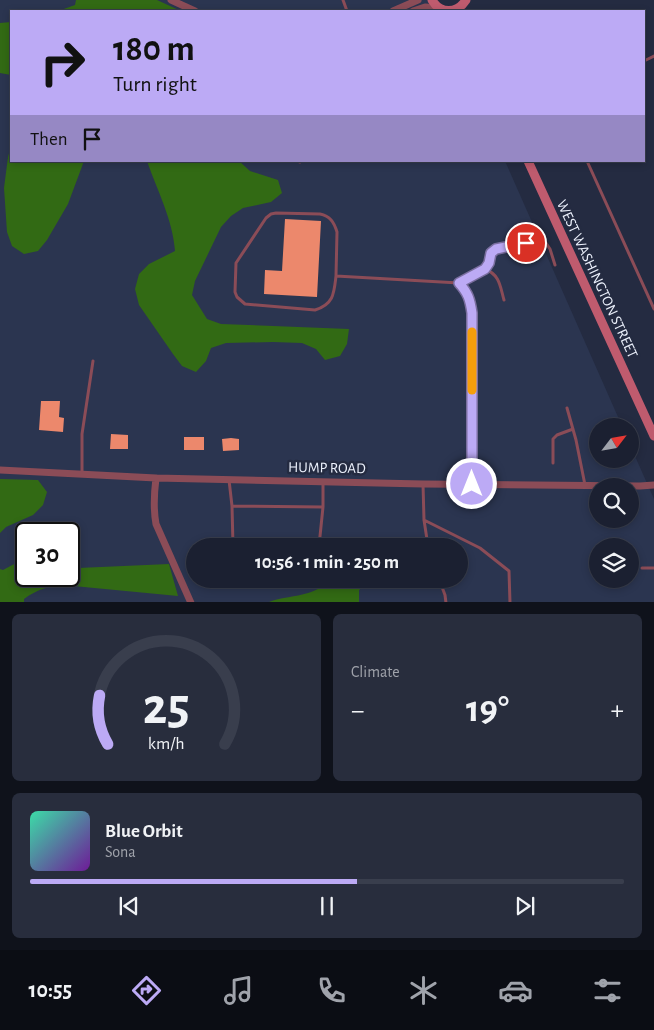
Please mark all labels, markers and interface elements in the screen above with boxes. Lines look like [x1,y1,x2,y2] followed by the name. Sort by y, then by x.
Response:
[30,30,95,95] icon: right
[113,32,195,67] text: 180 m
[113,73,197,95] text: Turn right
[78,125,106,153] icon: arrive
[30,130,68,149] text: Then
[554,198,641,361] street label: WEST WASHINGTON STREET
[505,222,547,264] pin
[512,229,540,257] icon: arrive
[589,418,639,468] north arrow
[589,418,639,588] map controls
[445,457,497,509] position arrow
[288,460,366,476] street label: HUMP ROAD
[589,478,639,528] button: search
[15,522,80,587] speed limit sign: 30
[589,538,639,588] button: layers
[255,553,399,572] text: 10:56 · 1 min · 250 m
[351,664,400,680] text: Climate
[143,681,190,733] text: 25
[466,691,509,729] text: 19°
[351,697,364,725] text: −
[611,697,624,725] text: +
[148,735,185,753] text: km/h
[105,822,183,841] text: Blue Orbit
[105,844,136,860] text: Sona
[115,892,143,920] icon: previous
[313,892,341,920] icon: pause
[511,892,539,920] icon: next
[129,973,164,1008] icon: directions
[221,973,256,1008] icon: music
[314,973,349,1008] icon: phone
[406,973,441,1008] icon: climate
[498,973,533,1008] icon: car
[590,973,625,1008] icon: filters
[29,979,72,1001] text: 10:55

